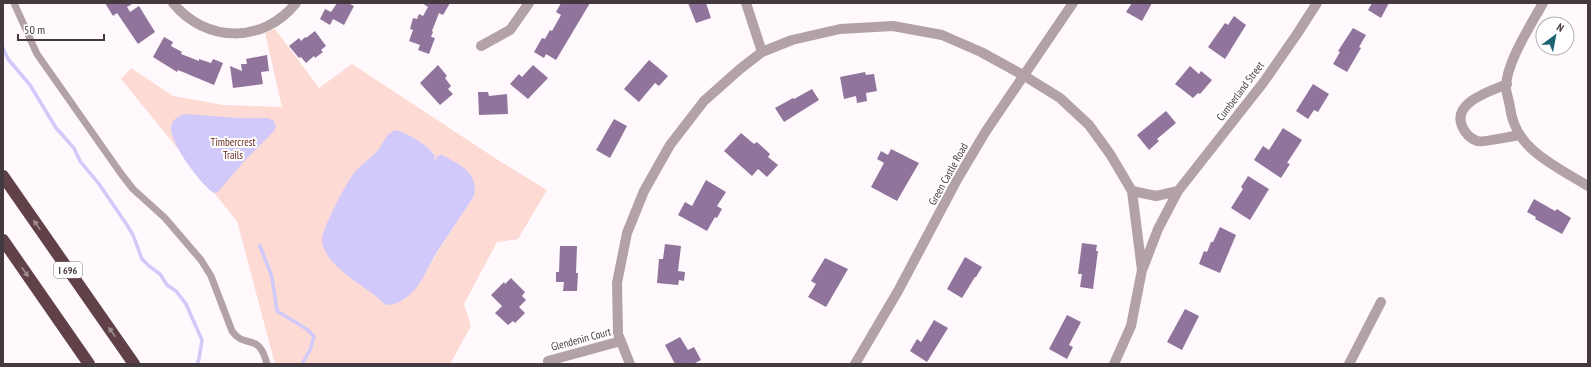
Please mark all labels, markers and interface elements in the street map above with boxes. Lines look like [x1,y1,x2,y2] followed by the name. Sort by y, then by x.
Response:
[18,16,104,42] scale bar
[1535,16,1575,56] north arrow
[1554,20,1567,35] text: N
[24,22,45,37] text: 50 m
[1213,59,1267,123] street label: Cumberland Street
[210,135,256,162] park label: Timbercrest Trails
[925,140,971,207] street label: Green Castle Road
[33,220,41,231] one-way arrow
[54,262,82,278] road number: I 696
[21,267,29,277] one-way arrow
[549,324,613,354] street label: Glendenin Court
[108,327,116,337] one-way arrow

